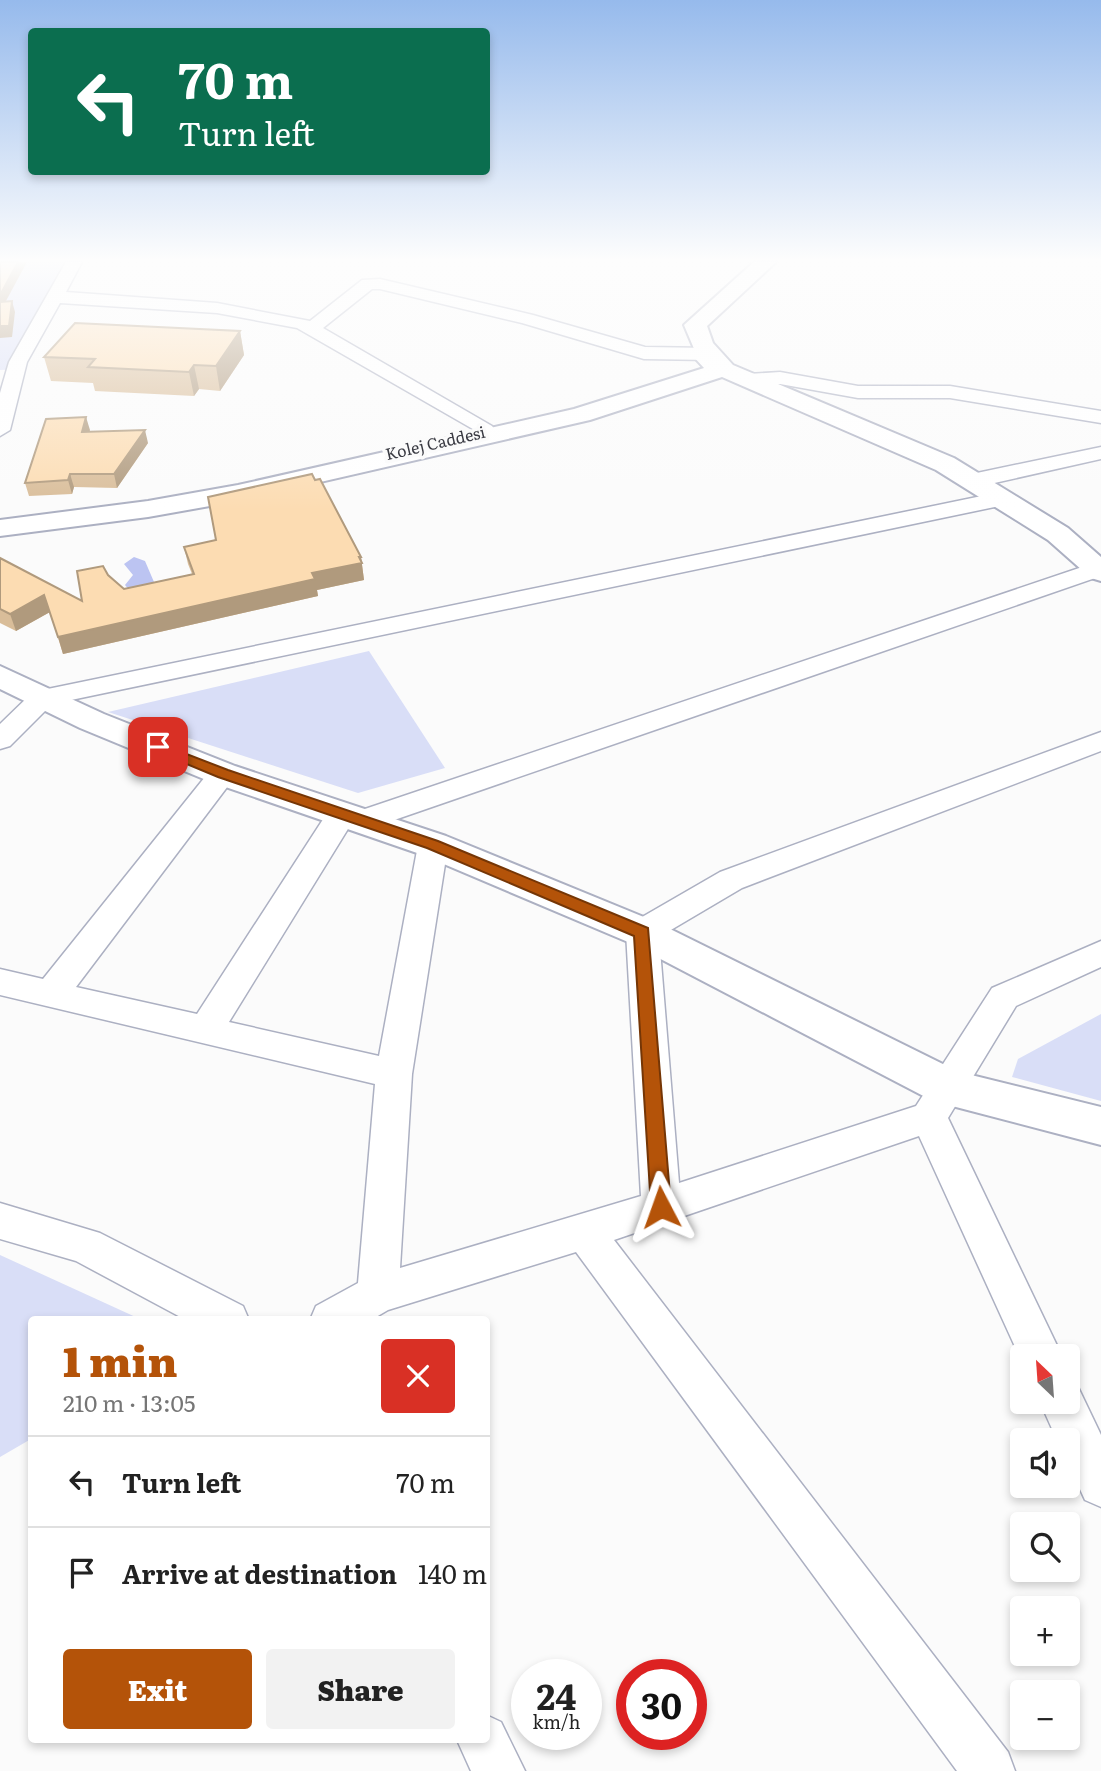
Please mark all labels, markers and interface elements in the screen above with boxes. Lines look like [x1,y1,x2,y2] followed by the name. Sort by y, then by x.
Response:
[178,41,293,114] text: 70 m
[63,56,154,147] icon: left
[178,108,315,156] text: Turn left
[383,419,487,465] street label: Kolej Caddesi
[128,717,188,777] pin
[139,728,177,766] icon: arrive
[624,1170,698,1244] position arrow
[63,1328,178,1390] text: 1 min
[381,1339,455,1413] button: close
[1010,1344,1080,1414] north arrow
[1010,1344,1080,1750] map controls
[63,1385,196,1419] text: 210 m · 13:05
[1010,1428,1080,1498] button: sound
[122,1462,241,1501] text: Turn left
[396,1462,455,1501] text: 70 m
[63,1463,101,1501] icon: left
[1010,1512,1080,1582] button: search
[122,1553,397,1592] text: Arrive at destination
[418,1553,487,1592] text: 140 m
[63,1554,101,1592] icon: arrive
[1010,1596,1080,1666] button: +
[63,1649,252,1729] button: Exit
[266,1649,455,1729] button: Share
[616,1659,707,1750] speed limit sign: 30
[537,1669,576,1721] text: 24
[1010,1680,1080,1750] button: −
[533,1708,580,1735] text: km/h

